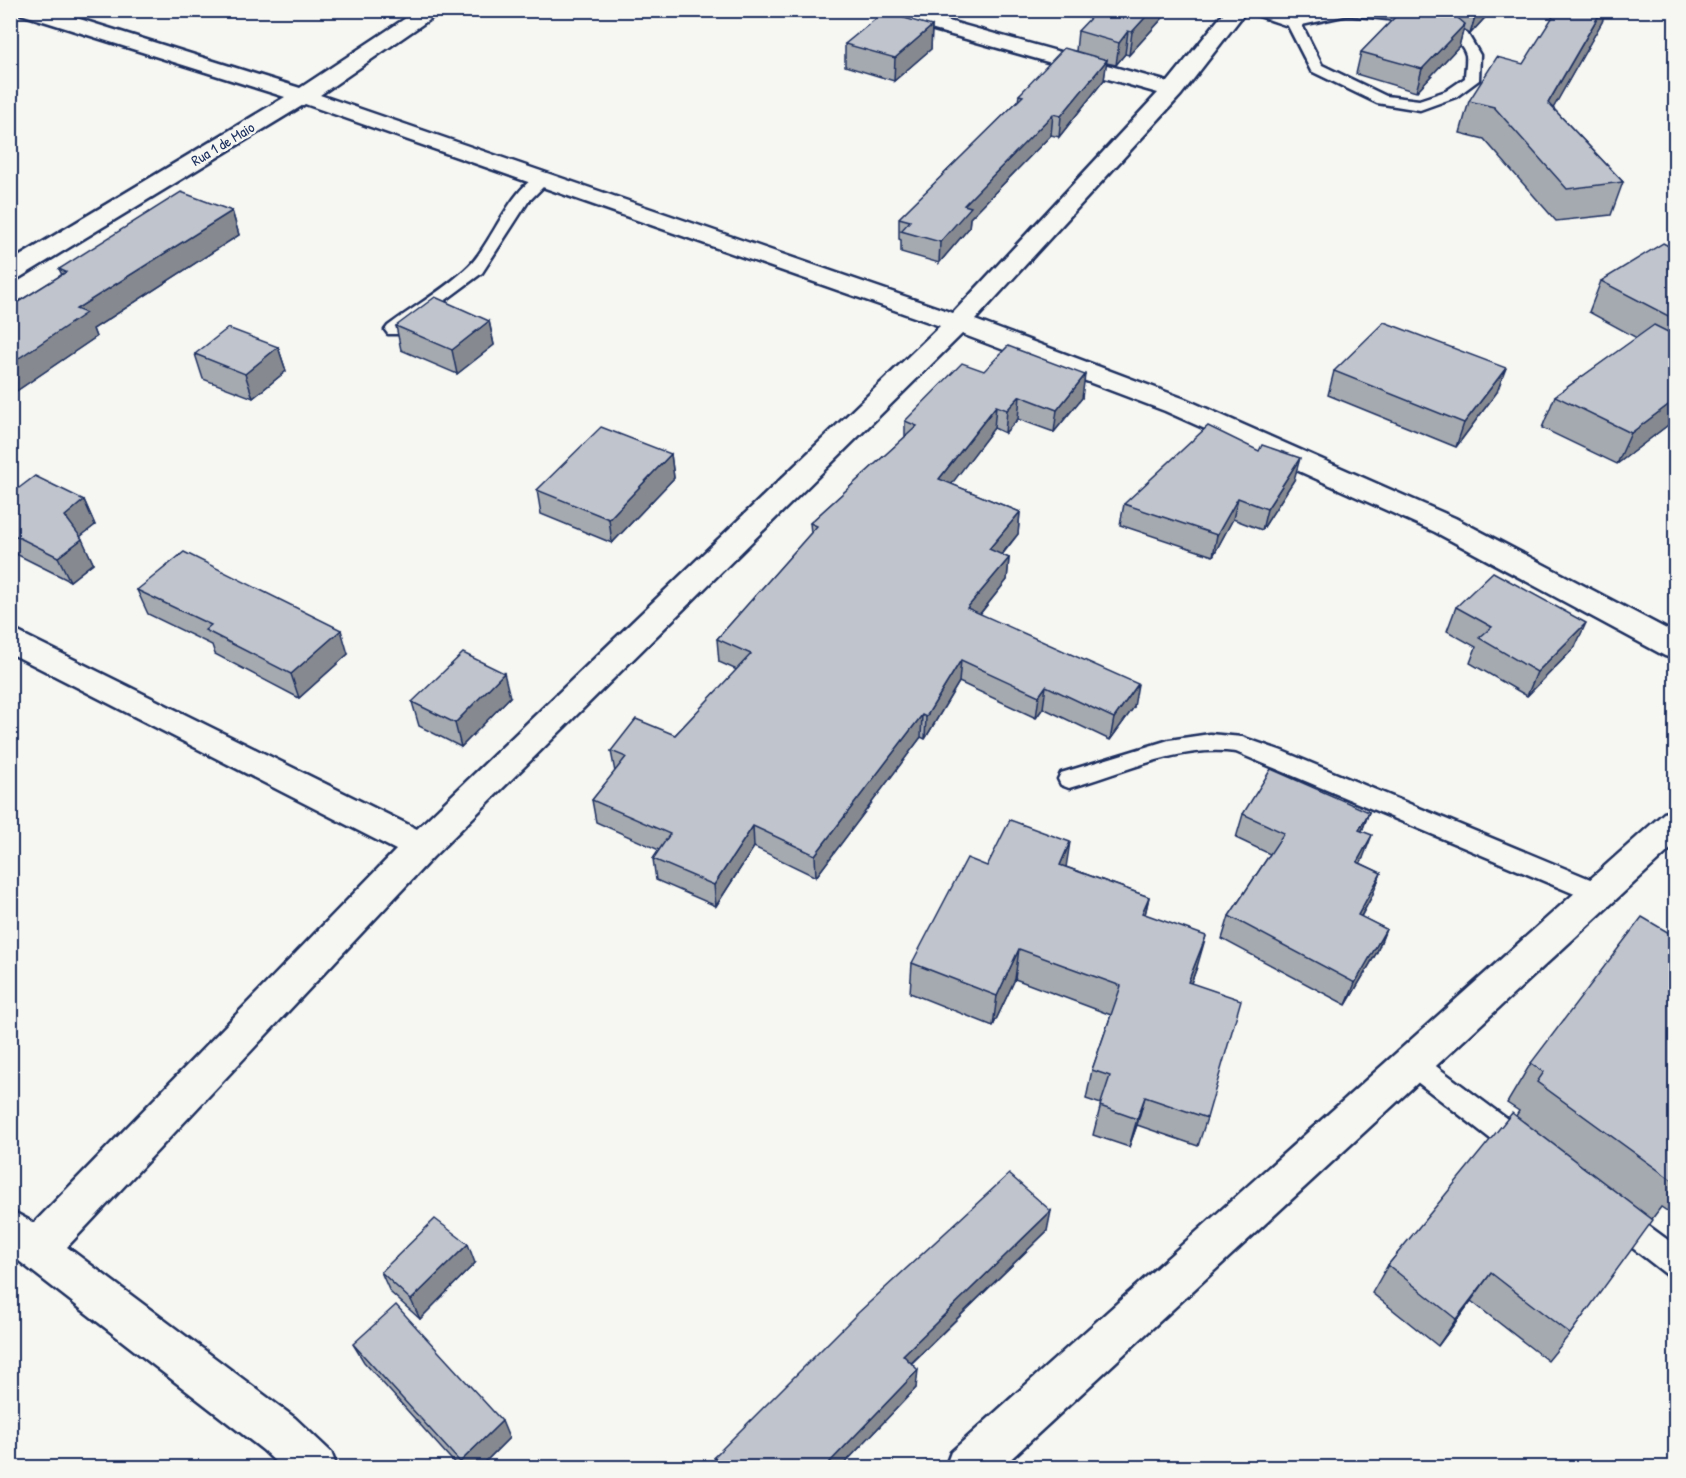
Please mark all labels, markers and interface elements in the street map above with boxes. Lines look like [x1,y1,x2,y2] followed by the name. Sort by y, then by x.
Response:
[187,116,258,171] street label: Rua 1 de Maio

